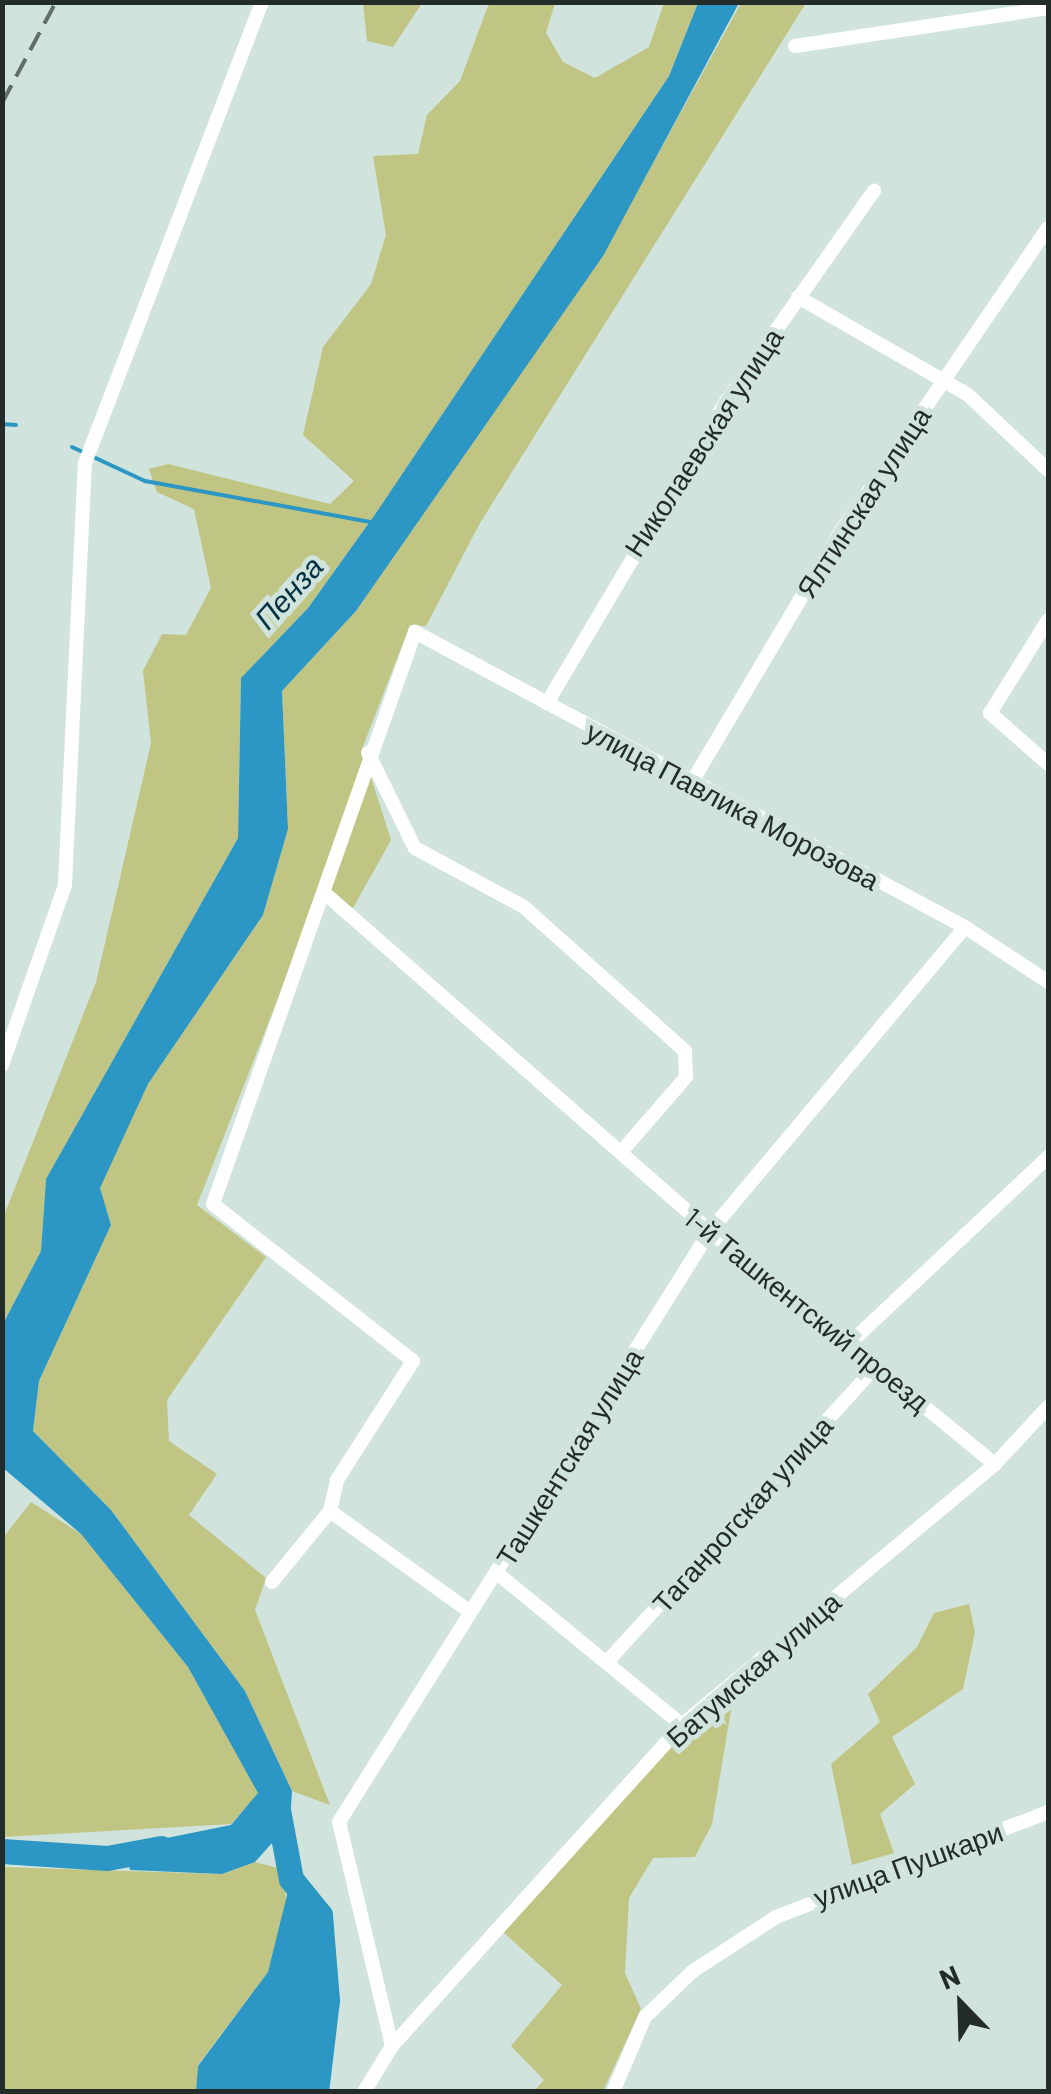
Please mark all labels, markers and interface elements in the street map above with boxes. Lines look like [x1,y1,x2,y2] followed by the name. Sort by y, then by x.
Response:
[617,321,789,563] street label: Николаевская улица
[789,400,937,604] street label: Ялтинская улица
[246,548,330,636] water label: Пенза
[581,713,885,897] street label: улица Павлика Морозова
[678,1200,936,1418] street label: 1-й Ташкентский проезд
[488,1342,650,1572] street label: Ташкентская улица
[645,1409,839,1619] street label: Таганрогская улица
[659,1584,847,1754] street label: Батумская улица
[809,1814,1007,1914] street label: улица Пушкари
[911,1954,1011,2054] north arrow
[934,1957,964,1996] text: N

